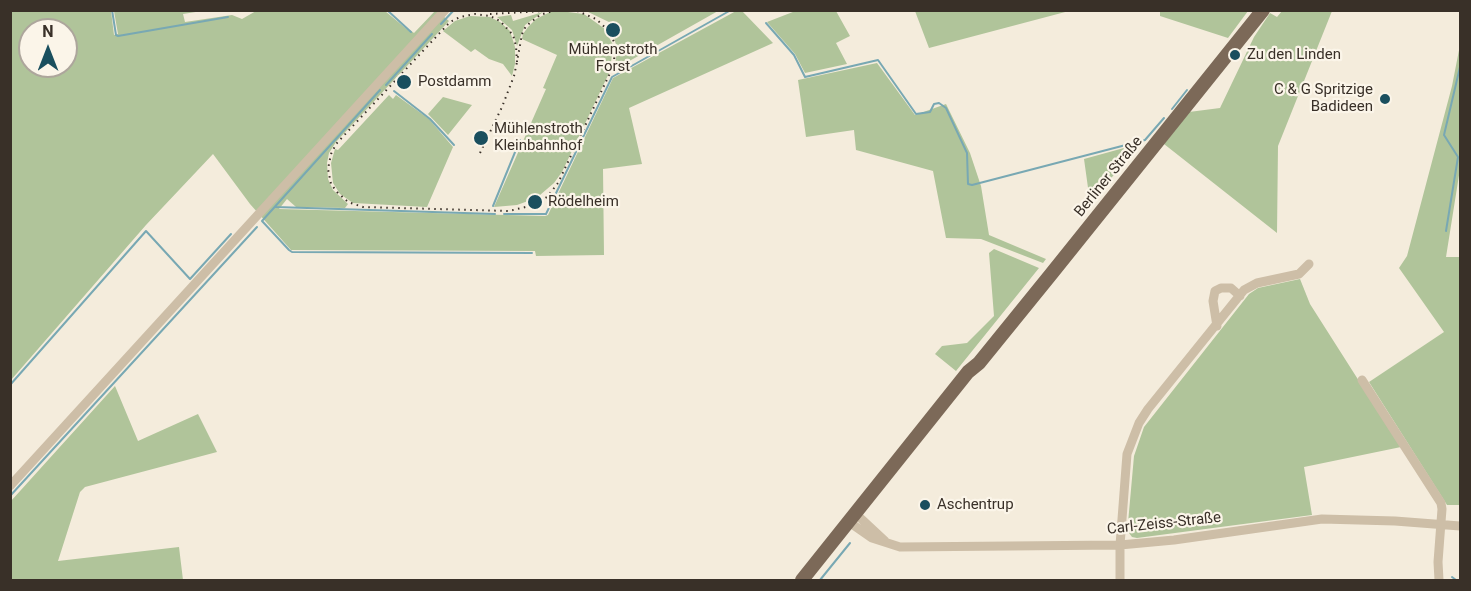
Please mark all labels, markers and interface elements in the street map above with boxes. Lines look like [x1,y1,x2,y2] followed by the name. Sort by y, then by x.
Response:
[18,18,78,78] north arrow
[604,21,622,39] marker: Mühlenstroth Forst
[42,22,54,41] text: N
[569,41,657,76] place label: Mühlenstroth Forst
[1247,46,1341,64] place label: Zu den Linden
[1228,48,1242,62] marker: Zu den Linden
[395,73,413,91] marker: Postdamm
[418,73,491,91] place label: Postdamm
[1274,81,1373,116] place label: C & G Spritzige Badideen
[1378,92,1392,106] marker: C & G Spritzige Badideen
[494,120,583,155] place label: Mühlenstroth Kleinbahnhof
[472,129,490,147] marker: Mühlenstroth Kleinbahnhof
[1071,133,1147,221] street label: Berliner Straße
[526,193,544,211] marker: Rödelheim
[548,193,619,211] place label: Rödelheim
[937,496,1014,514] place label: Aschentrup
[918,498,932,512] marker: Aschentrup
[1106,509,1222,539] street label: Carl-Zeiss-Straße

